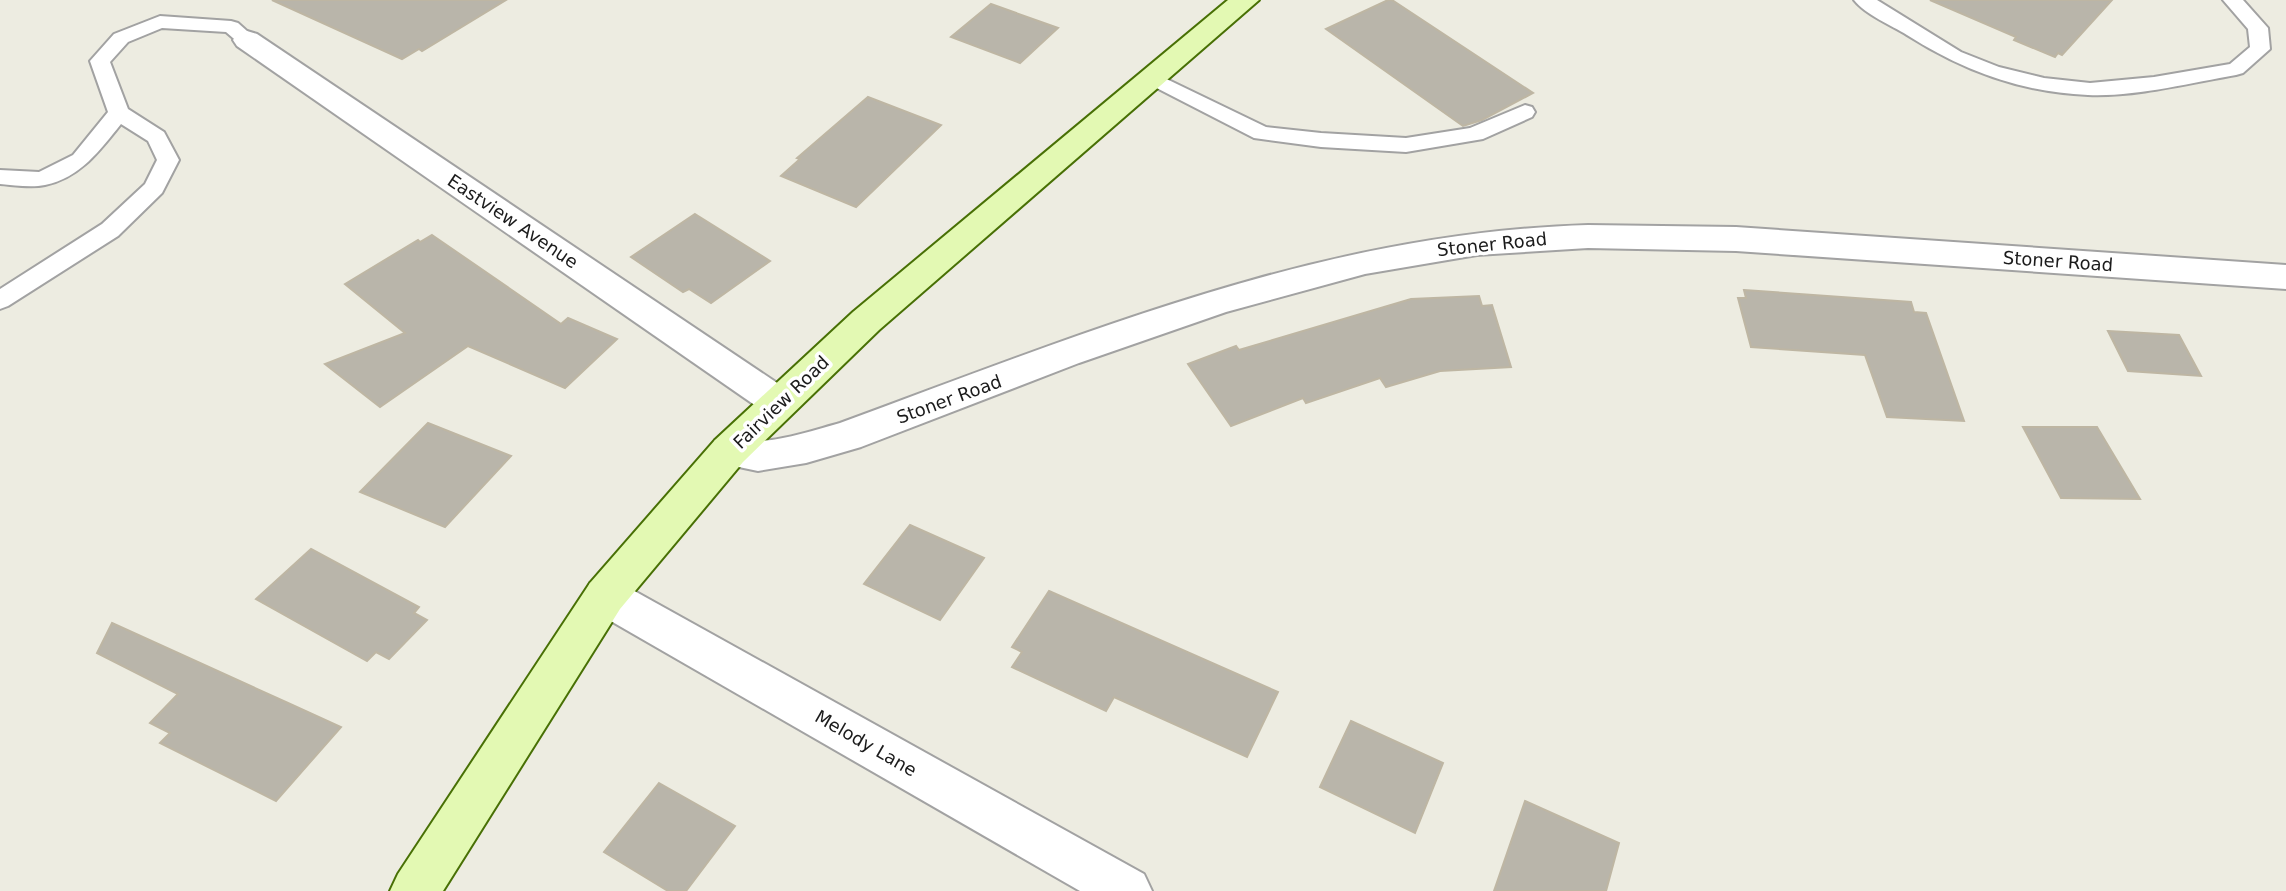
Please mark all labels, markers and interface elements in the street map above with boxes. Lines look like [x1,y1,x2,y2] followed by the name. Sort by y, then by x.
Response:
[444,170,582,272] street label: Eastview Avenue
[1436,228,1548,260] street label: Stoner Road
[2002,247,2114,275] street label: Stoner Road
[729,351,833,453] street label: Fairview Road
[894,370,1004,428] street label: Stoner Road
[811,705,921,781] street label: Melody Lane

